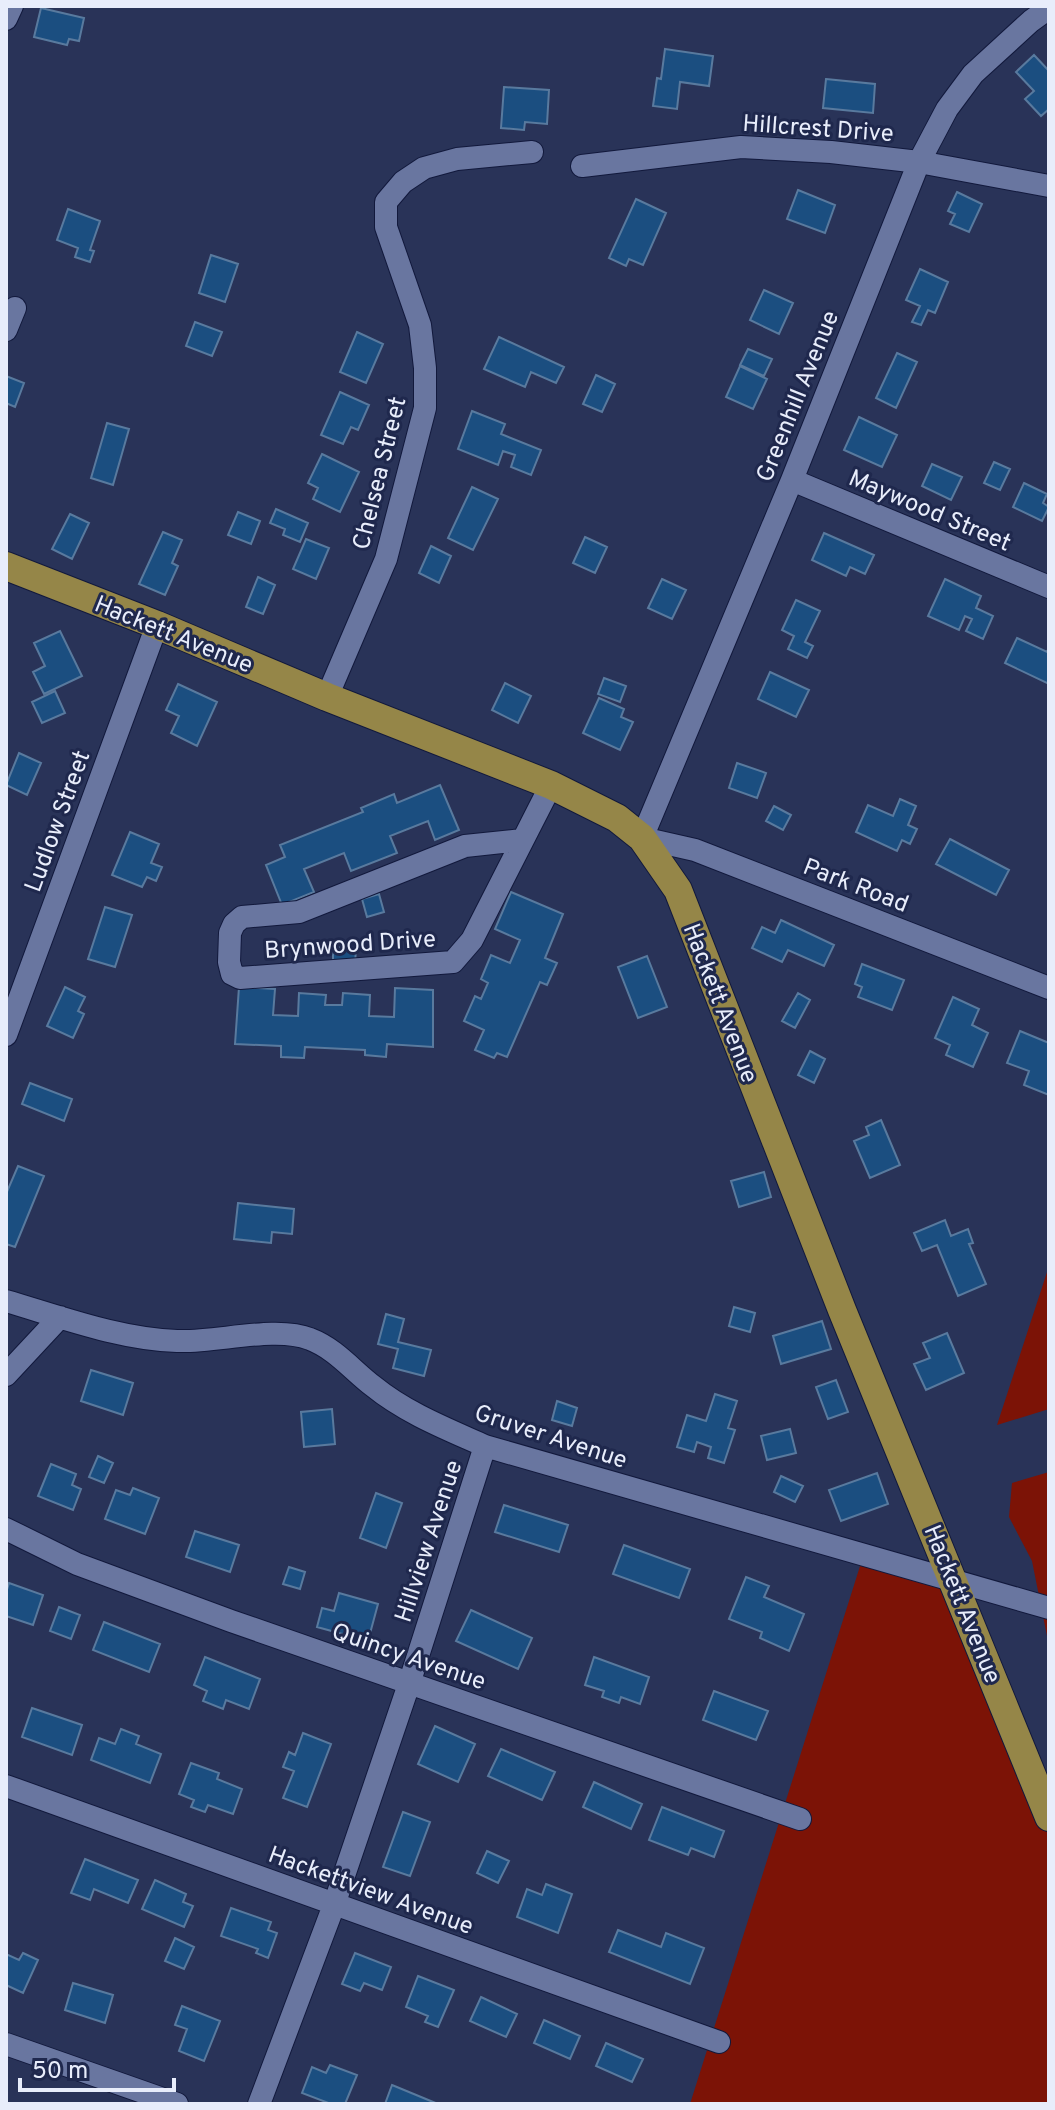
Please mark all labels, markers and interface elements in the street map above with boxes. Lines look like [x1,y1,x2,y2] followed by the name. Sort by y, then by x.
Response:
[741,110,894,150] street label: Hillcrest Drive
[751,307,847,487] street label: Greenhill Avenue
[347,394,414,553] street label: Chelsea Street
[843,464,1015,560] street label: Maywood Street
[90,590,257,681] street label: Hackett Avenue
[19,747,98,897] street label: Ludlow Street
[798,853,912,921] street label: Park Road
[675,920,763,1088] street label: Hackett Avenue
[263,925,437,967] street label: Brynwood Drive
[470,1399,631,1477] street label: Gruver Avenue
[390,1457,470,1626] street label: Hillview Avenue
[916,1521,1007,1688] street label: Hackett Avenue
[327,1618,489,1698] street label: Quincy Avenue
[264,1841,477,1943] street label: Hackettview Avenue
[20,2042,174,2092] scale bar
[32,2057,88,2087] text: 50 m

